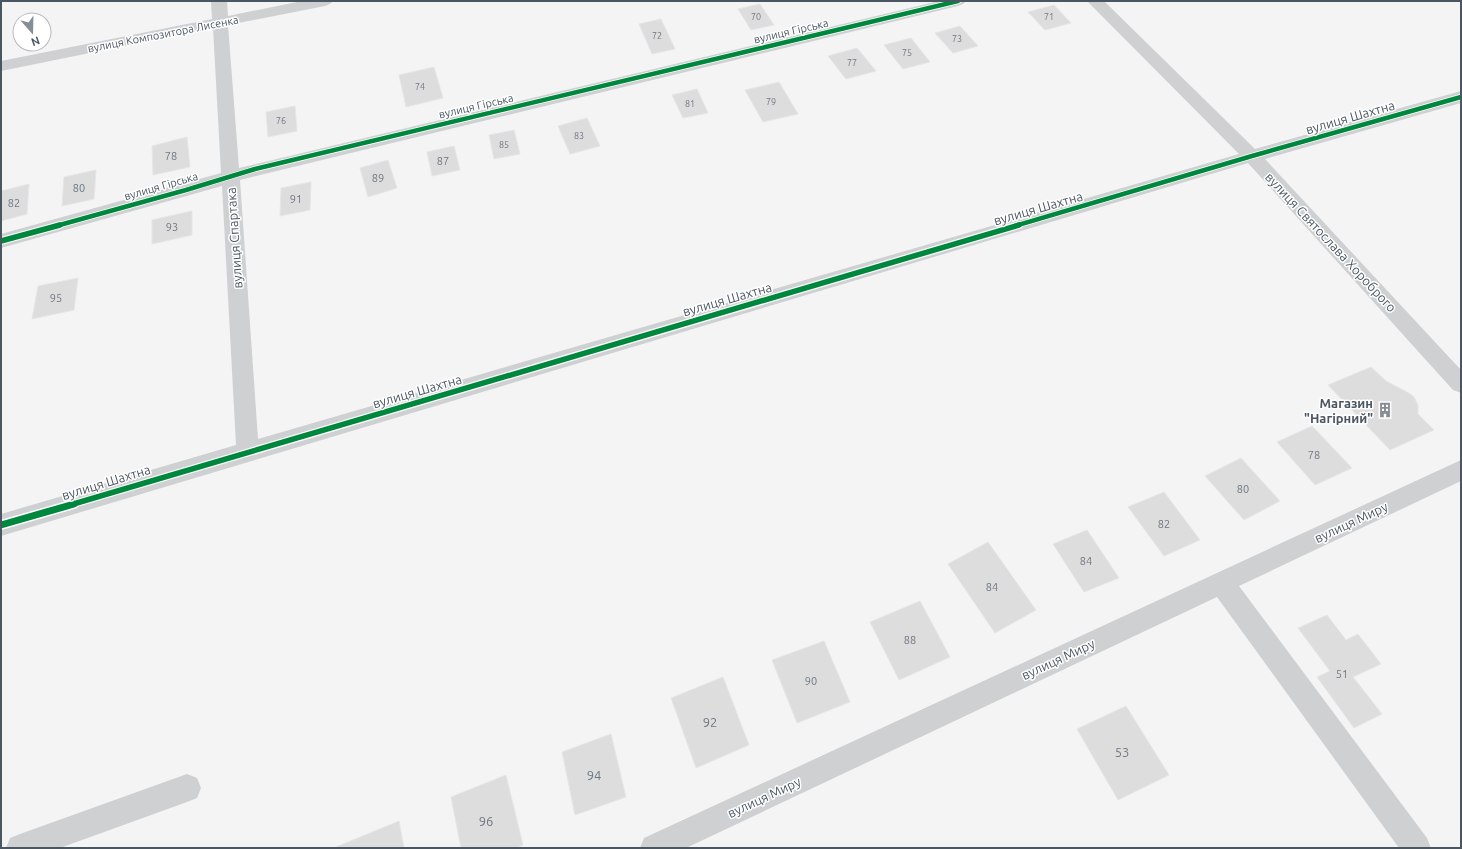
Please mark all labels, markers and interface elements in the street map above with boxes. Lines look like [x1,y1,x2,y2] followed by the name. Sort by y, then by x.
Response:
[12,12,52,52] north arrow
[751,12,761,22] house number: 70
[1044,12,1054,22] house number: 71
[87,13,239,55] street label: вулиця Композитора Лисенка
[753,17,829,45] street label: вулиця Гірська
[652,31,662,41] house number: 72
[30,34,41,48] text: N
[952,34,962,44] house number: 73
[902,48,912,58] house number: 75
[847,58,857,68] house number: 77
[415,82,425,92] house number: 74
[438,92,514,120] street label: вулиця Гірська
[766,97,776,107] house number: 79
[1304,98,1396,136] street label: вулиця Шахтна
[685,99,695,109] house number: 81
[276,116,286,126] house number: 76
[574,131,584,141] house number: 83
[499,140,509,150] house number: 85
[165,150,177,162] house number: 78
[437,155,449,167] house number: 87
[1263,169,1399,315] street label: вулиця Святослава Хороброго
[123,170,199,202] street label: вулиця Гірська
[372,172,384,184] house number: 89
[73,182,85,194] house number: 80
[223,187,245,289] street label: вулиця Спартака
[992,189,1084,227] street label: вулиця Шахтна
[290,193,302,205] house number: 91
[8,197,20,209] house number: 82
[166,221,178,233] house number: 93
[681,280,773,318] street label: вулиця Шахтна
[50,292,62,304] house number: 95
[371,372,463,410] street label: вулиця Шахтна
[1304,396,1373,425] place label: Магазин "Нагірний"
[1376,401,1394,419] building icon: Магазин "Нагірний"
[1308,449,1320,461] house number: 78
[60,462,152,502] street label: вулиця Шахтна
[1237,483,1249,495] house number: 80
[1312,499,1390,545] street label: вулиця Миру
[1158,518,1170,530] house number: 82
[1080,555,1092,567] house number: 84
[986,581,998,593] house number: 84
[904,634,916,646] house number: 88
[1019,636,1097,682] street label: вулиця Миру
[1336,668,1348,680] house number: 51
[805,675,817,687] house number: 90
[703,715,717,729] house number: 92
[1115,745,1129,759] house number: 53
[587,768,601,782] house number: 94
[725,774,803,820] street label: вулиця Миру
[479,814,493,828] house number: 96

